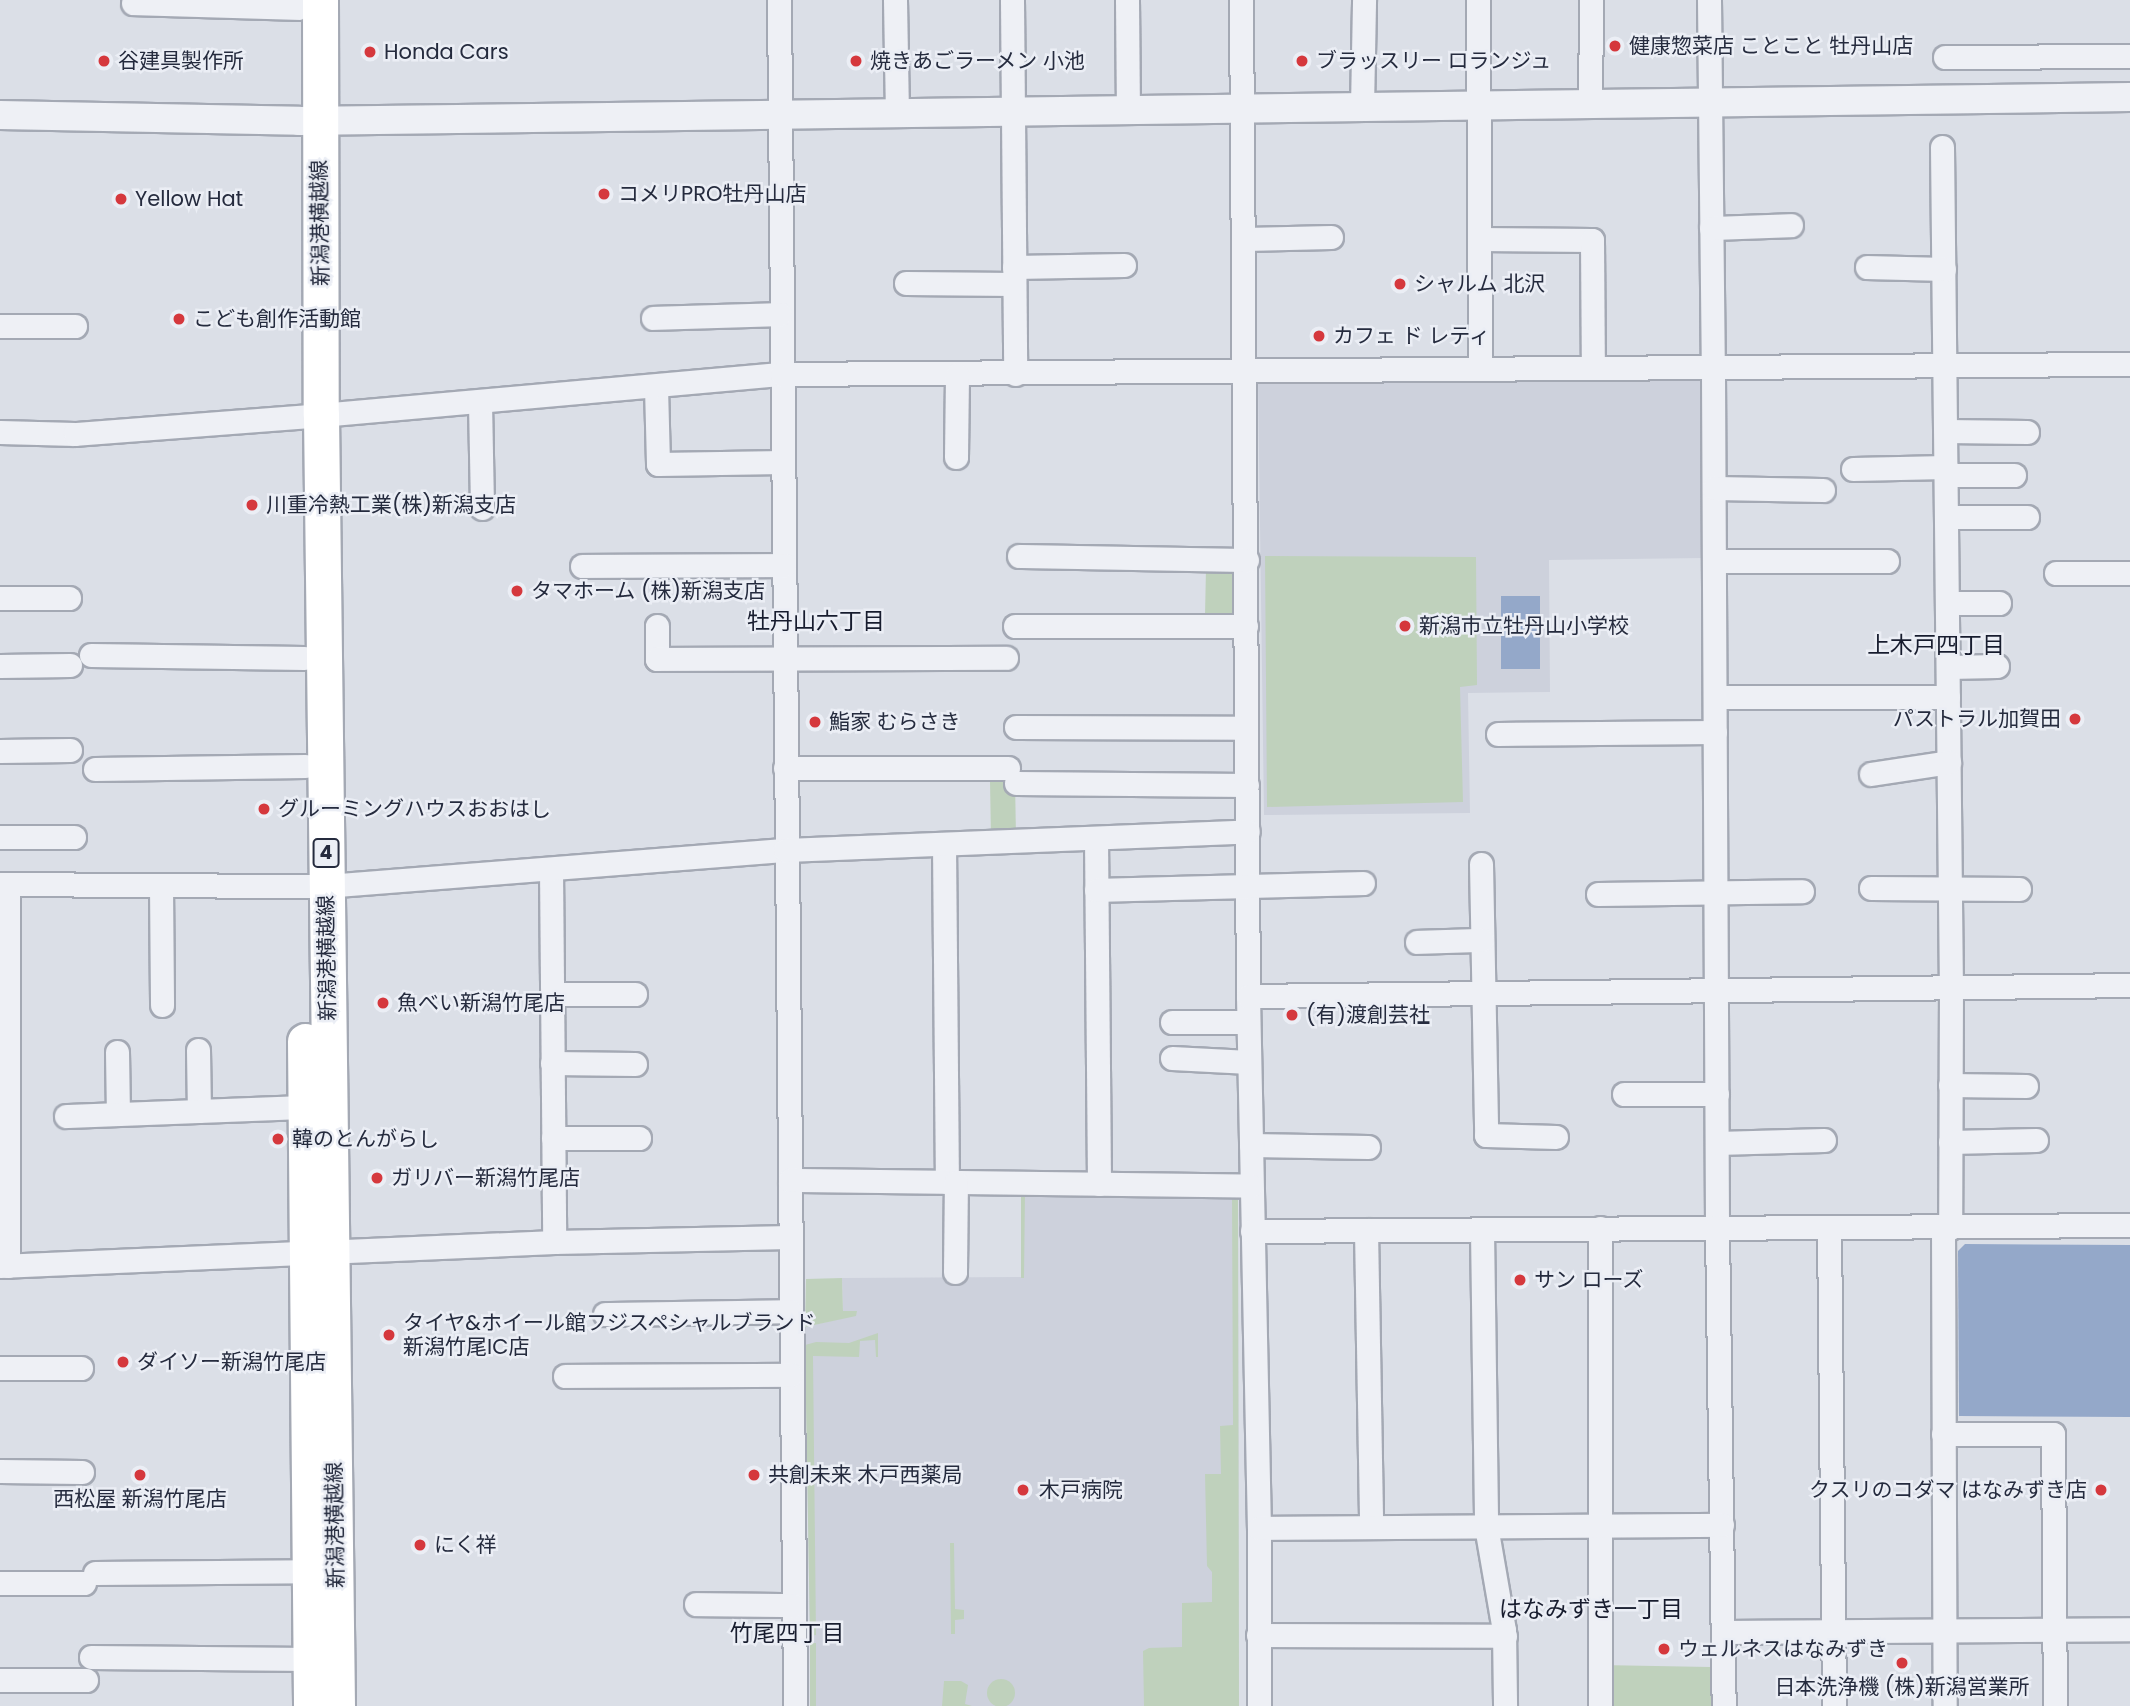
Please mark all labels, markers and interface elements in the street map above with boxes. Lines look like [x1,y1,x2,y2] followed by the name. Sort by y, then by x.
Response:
[1629,33,1913,59] place label: 健康惣菜店 ことこと 牡丹山店
[1607,38,1623,54] marker: 健康惣菜店 ことこと 牡丹山店
[384,39,509,65] place label: Honda Cars
[362,44,378,60] marker: Honda Cars
[118,48,244,74] place label: 谷建具製作所
[870,48,1086,74] place label: 焼きあごラーメン 小池
[1316,48,1553,74] place label: ブラッスリー ロランジュ
[96,53,112,69] marker: 谷建具製作所
[848,53,864,69] marker: 焼きあごラーメン 小池
[1294,53,1310,69] marker: ブラッスリー ロランジュ
[306,160,334,286] street label: 新潟港横越線
[618,181,806,207] place label: コメリPRO牡丹山店
[135,186,243,212] place label: Yellow Hat
[596,186,612,202] marker: コメリPRO牡丹山店
[113,191,129,207] marker: Yellow Hat
[1414,271,1546,297] place label: シャルム 北沢
[1392,276,1408,292] marker: シャルム 北沢
[193,306,361,332] place label: こども創作活動館
[171,311,187,327] marker: こども創作活動館
[1333,323,1491,349] place label: カフェ ド レティ
[1311,328,1327,344] marker: カフェ ド レティ
[266,492,516,518] place label: 川重冷熱工業(株)新潟支店
[244,497,260,513] marker: 川重冷熱工業(株)新潟支店
[531,578,766,604] place label: タマホーム (株)新潟支店
[509,583,525,599] marker: タマホーム (株)新潟支店
[747,607,885,635] district label: 牡丹山六丁目
[1419,613,1629,639] place label: 新潟市立牡丹山小学校
[1397,618,1413,634] marker: 新潟市立牡丹山小学校
[1867,631,2005,659] district label: 上木戸四丁目
[1893,706,2061,732] place label: パストラル加賀田
[829,709,961,735] place label: 鮨家 むらさき
[2067,711,2083,727] marker: パストラル加賀田
[807,714,823,730] marker: 鮨家 むらさき
[278,796,551,822] place label: グルーミングハウスおおはし
[256,801,272,817] marker: グルーミングハウスおおはし
[312,838,340,868] road number: 4
[313,895,341,1021] street label: 新潟港横越線
[397,990,565,1016] place label: 魚べい新潟竹尾店
[375,995,391,1011] marker: 魚べい新潟竹尾店
[1306,1002,1430,1028] place label: (有)渡創芸社
[1284,1007,1300,1023] marker: (有)渡創芸社
[292,1126,439,1152] place label: 韓のとんがらし
[270,1131,286,1147] marker: 韓のとんがらし
[391,1165,580,1191] place label: ガリバー新潟竹尾店
[369,1170,385,1186] marker: ガリバー新潟竹尾店
[1534,1267,1645,1293] place label: サン ローズ
[1512,1272,1528,1288] marker: サン ローズ
[403,1310,818,1360] place label: タイヤ&ホイール館フジスペシャルブランド 新潟竹尾IC店
[381,1327,397,1343] marker: タイヤ&ホイール館フジスペシャルブランド 新潟竹尾IC店
[137,1349,326,1375] place label: ダイソー新潟竹尾店
[115,1354,131,1370] marker: ダイソー新潟竹尾店
[321,1462,349,1588] street label: 新潟港横越線
[768,1462,963,1488] place label: 共創未来 木戸西薬局
[132,1467,148,1483] marker: 西松屋 新潟竹尾店
[746,1467,762,1483] marker: 共創未来 木戸西薬局
[1039,1477,1123,1503] place label: 木戸病院
[1808,1477,2087,1503] place label: クスリのコダマ はなみずき店
[1013,1480,1033,1500] marker: 木戸病院
[2093,1482,2109,1498] marker: クスリのコダマ はなみずき店
[53,1486,227,1512] place label: 西松屋 新潟竹尾店
[434,1532,497,1558] place label: にく祥
[412,1537,428,1553] marker: にく祥
[1499,1595,1683,1623] district label: はなみずき一丁目
[730,1619,844,1647] district label: 竹尾四丁目
[1678,1636,1888,1662] place label: ウェルネスはなみずき
[1656,1641,1672,1657] marker: ウェルネスはなみずき
[1894,1655,1910,1671] marker: 日本洗浄機 (株)新潟営業所
[1774,1674,2030,1700] place label: 日本洗浄機 (株)新潟営業所

